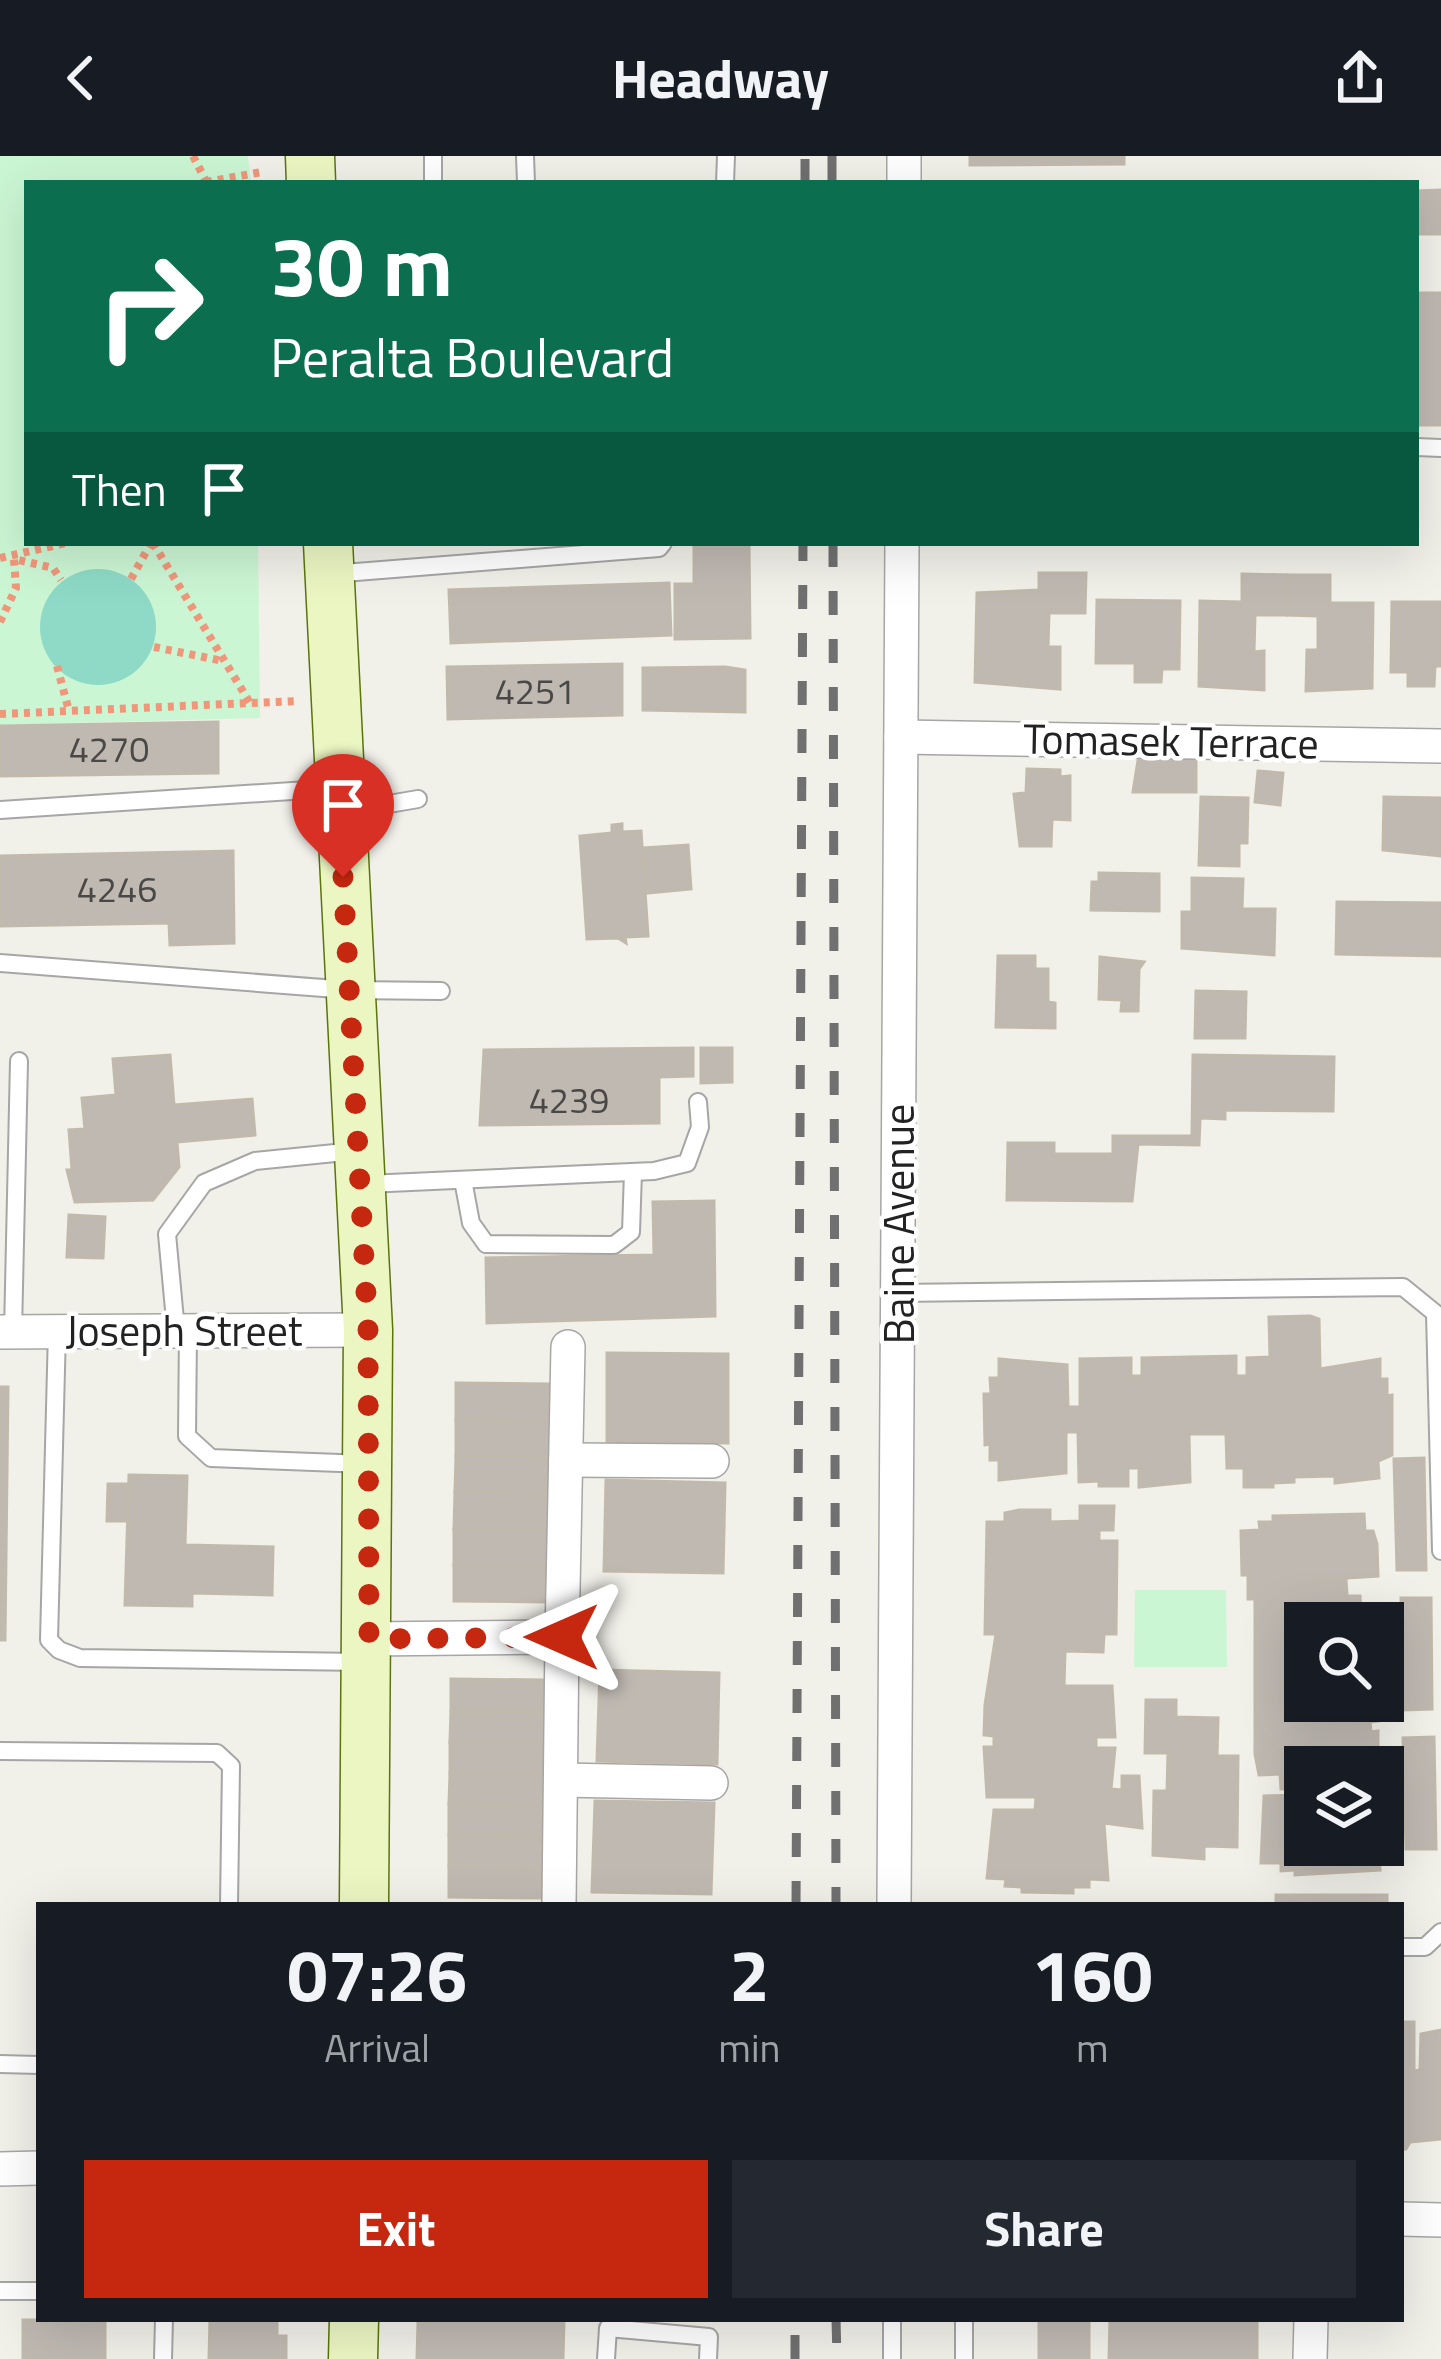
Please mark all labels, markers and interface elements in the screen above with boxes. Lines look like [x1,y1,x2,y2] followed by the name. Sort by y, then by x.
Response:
[612,37,829,119] text: Headway
[48,45,114,111] icon: back
[1327,45,1393,111] icon: share
[270,201,453,329] text: 30 m
[72,228,228,384] icon: right
[270,316,674,398] text: Peralta Boulevard
[72,455,167,523] text: Then
[191,456,257,522] icon: arrive
[495,663,575,718] house number: 4251
[1023,705,1319,775] street label: Tomasek Terrace
[69,721,149,776] house number: 4270
[292,754,394,877] pin
[310,772,376,838] icon: arrive
[77,861,157,916] house number: 4246
[529,1072,609,1127] house number: 4239
[866,1104,930,1344] street label: Baine Avenue
[65,1298,303,1362] street label: Joseph Street
[499,1574,625,1700] position arrow
[1284,1602,1404,1866] map controls
[1284,1602,1404,1722] button: search
[1284,1746,1404,1866] button: layers
[287,1919,467,2029] text: 07:26
[729,1919,770,2029] text: 2
[1032,1919,1153,2029] text: 160
[324,2018,430,2077] text: Arrival
[718,2018,780,2077] text: min
[1076,2018,1108,2077] text: m
[84,2160,708,2298] button: Exit
[732,2160,1356,2298] button: Share

